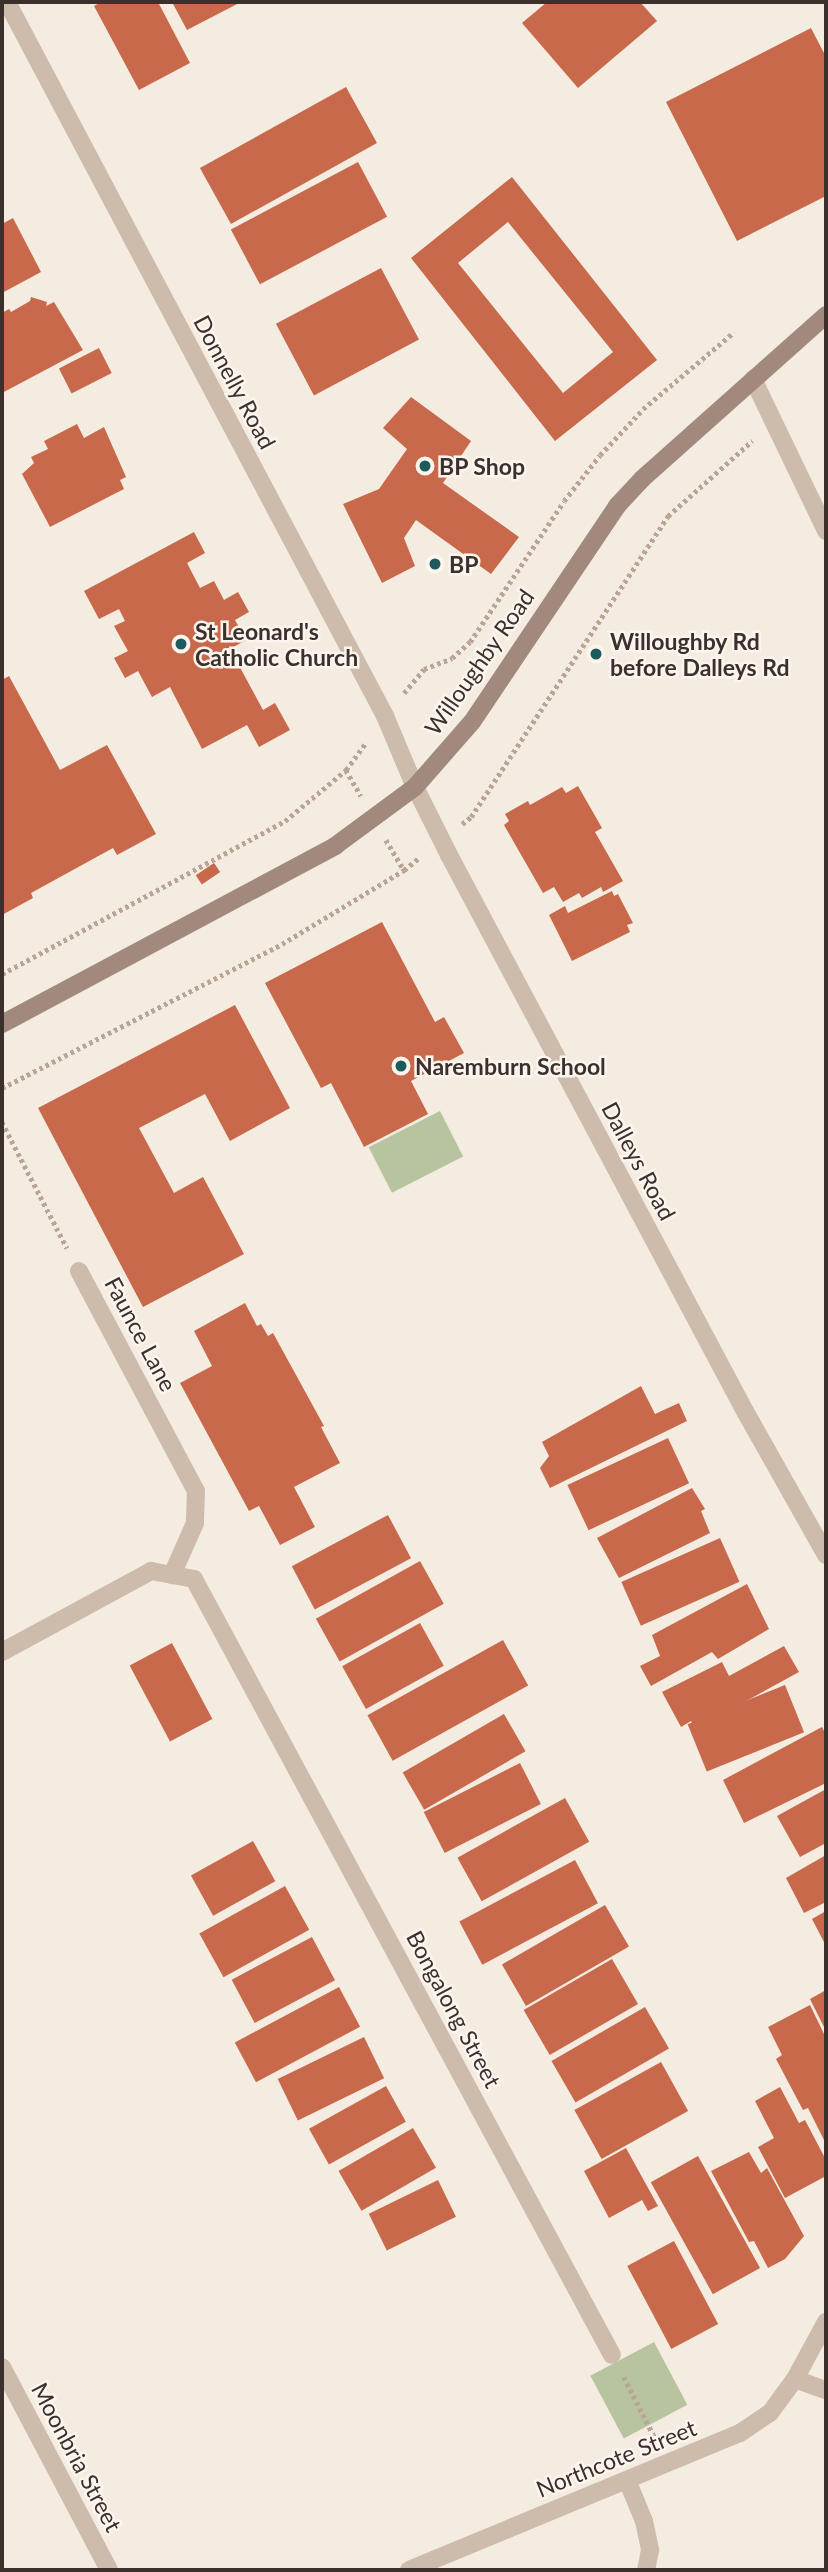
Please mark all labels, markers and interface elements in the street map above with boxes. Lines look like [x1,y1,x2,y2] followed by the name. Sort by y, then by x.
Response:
[188,310,282,454] street label: Donnelly Road
[439,452,526,480] place label: BP Shop
[417,458,433,474] marker: BP Shop
[449,550,478,578] place label: BP
[427,556,443,572] marker: BP
[418,584,540,740] street label: Willoughby Road
[195,617,358,671] place label: St Leonard's Catholic Church
[610,627,790,681] place label: Willoughby Rd before Dalleys Rd
[173,636,189,652] marker: St Leonard's Catholic Church
[588,646,604,662] marker: Willoughby Rd before Dalleys Rd
[415,1052,606,1080] place label: Naremburn School
[393,1058,409,1074] marker: Naremburn School
[596,1097,682,1225] street label: Dalleys Road
[99,1272,183,1396] street label: Faunce Lane
[401,1926,507,2092] street label: Bongalong Street
[26,2378,128,2536] street label: Moonbria Street
[532,2413,700,2503] street label: Northcote Street

